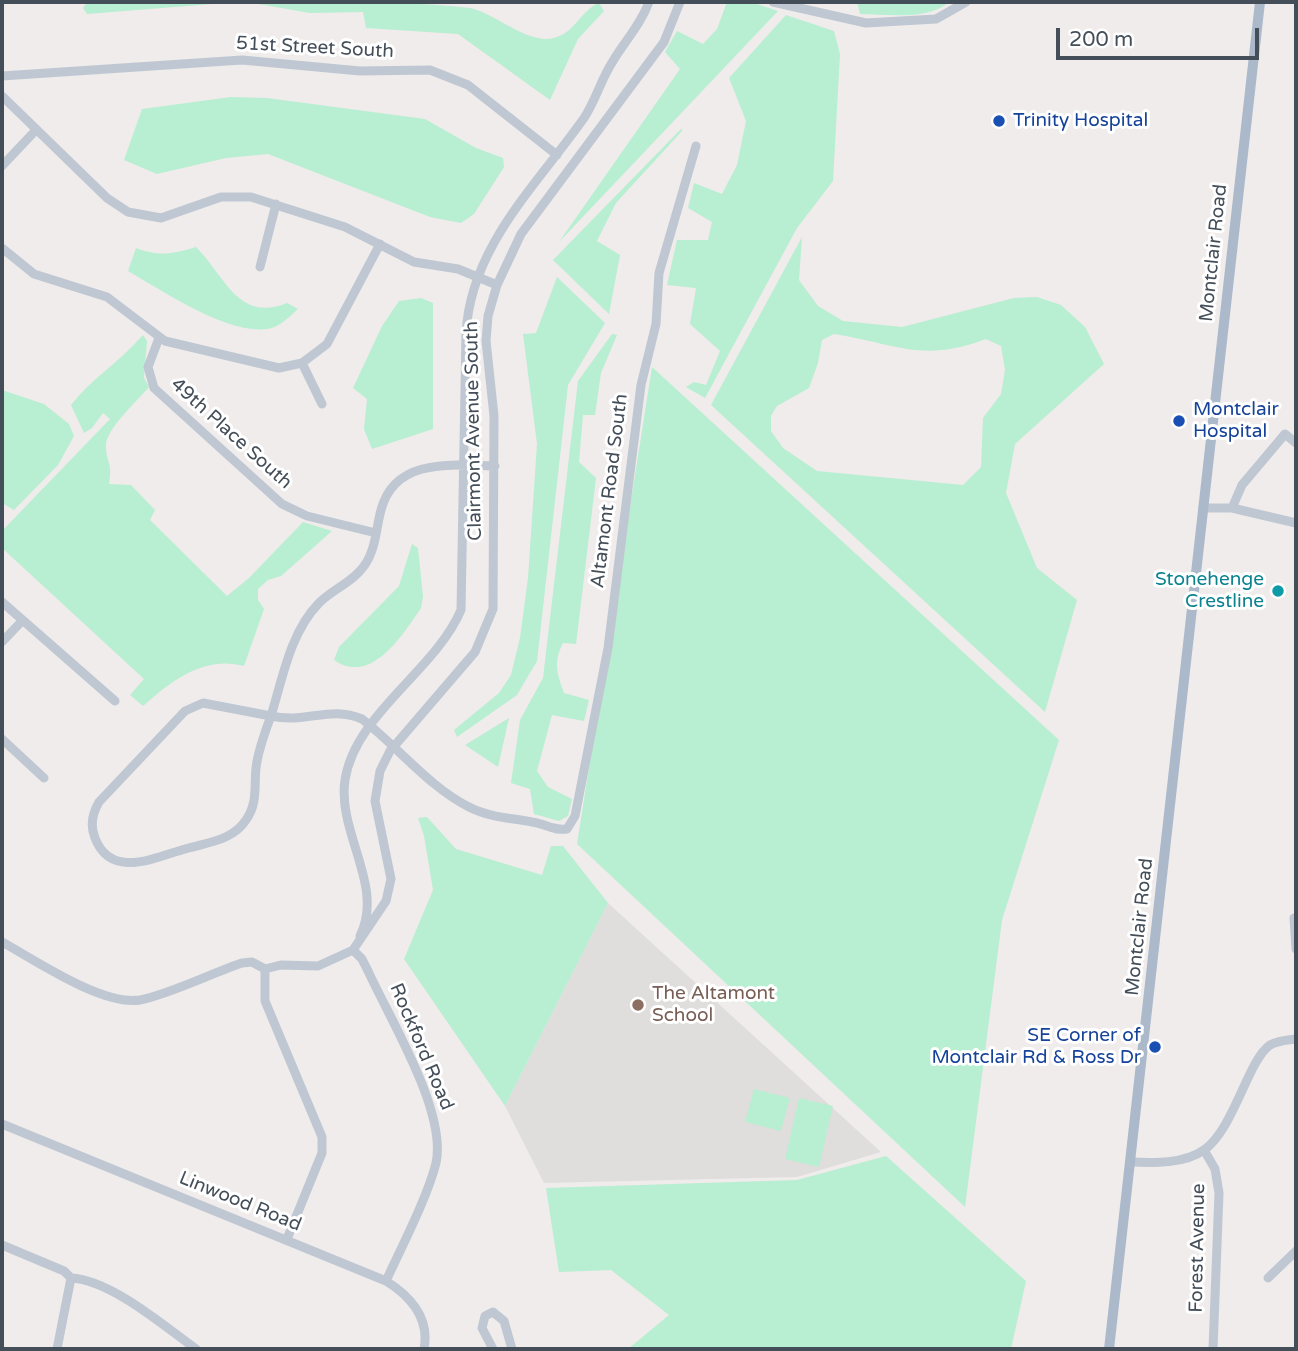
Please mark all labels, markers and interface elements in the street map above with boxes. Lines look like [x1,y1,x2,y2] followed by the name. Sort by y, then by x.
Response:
[1060,14,1263,58] scale bar
[1069,27,1133,52] text: 200 m
[236,32,394,64] street label: 51st Street South
[1013,110,1148,132] place label: Trinity Hospital
[991,113,1007,129] marker: Trinity Hospital
[1195,183,1233,323] street label: Montclair Road
[461,321,487,541] street label: Clairmont Avenue South
[166,374,296,494] street label: 49th Place South
[587,393,633,589] street label: Altamont Road South
[1193,399,1279,443] place label: Montclair Hospital
[1171,413,1187,429] marker: Montclair Hospital
[1155,569,1264,613] place label: Stonehenge Crestline
[1270,583,1286,599] marker: Stonehenge Crestline
[1121,857,1159,997] street label: Montclair Road
[384,980,458,1114] street label: Rockford Road
[652,983,775,1027] place label: The Altamont School
[630,997,646,1013] marker: The Altamont School
[931,1025,1141,1069] place label: SE Corner of Montclair Rd & Ross Dr
[1147,1039,1163,1055] marker: SE Corner of Montclair Rd & Ross Dr
[176,1167,304,1237] street label: Linwood Road
[1185,1183,1211,1313] street label: Forest Avenue

